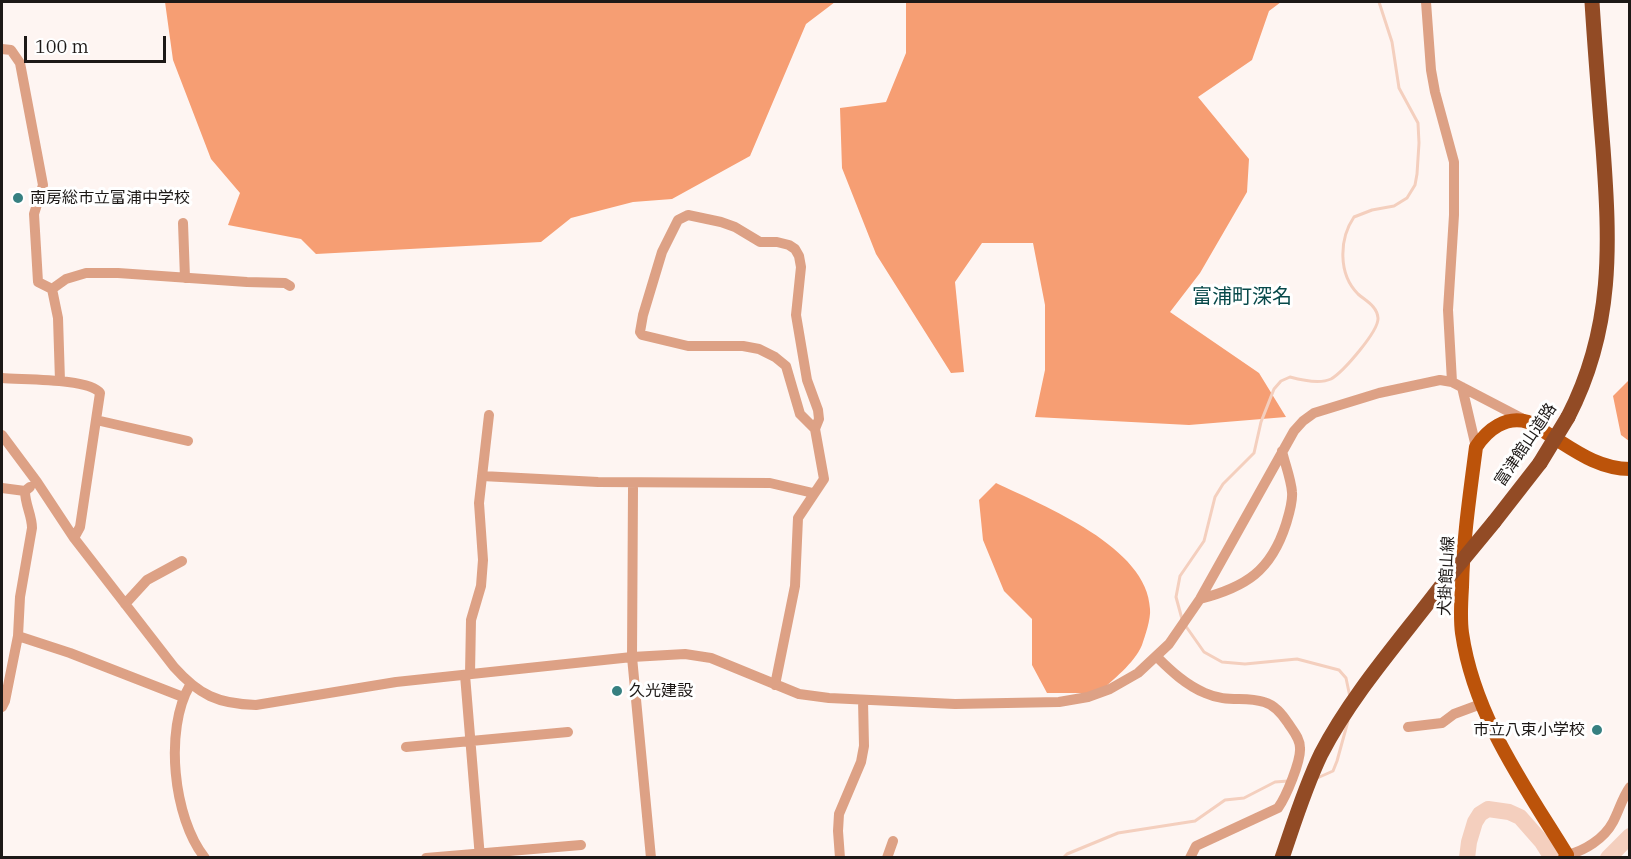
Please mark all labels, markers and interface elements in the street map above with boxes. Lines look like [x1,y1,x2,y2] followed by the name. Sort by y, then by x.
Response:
[27,24,170,62] scale bar
[35,35,89,58] text: 100 m
[30,188,190,208] place label: 南房総市立富浦中学校
[11,191,25,205] marker: 南房総市立富浦中学校
[1192,285,1292,309] district label: 富浦町深名
[1491,400,1561,490] street label: 富津館山道路
[1435,536,1459,616] street label: 犬掛館山線
[629,681,693,701] place label: 久光建設
[610,684,624,698] marker: 久光建設
[1473,720,1585,740] place label: 市立八束小学校
[1590,723,1604,737] marker: 市立八束小学校

